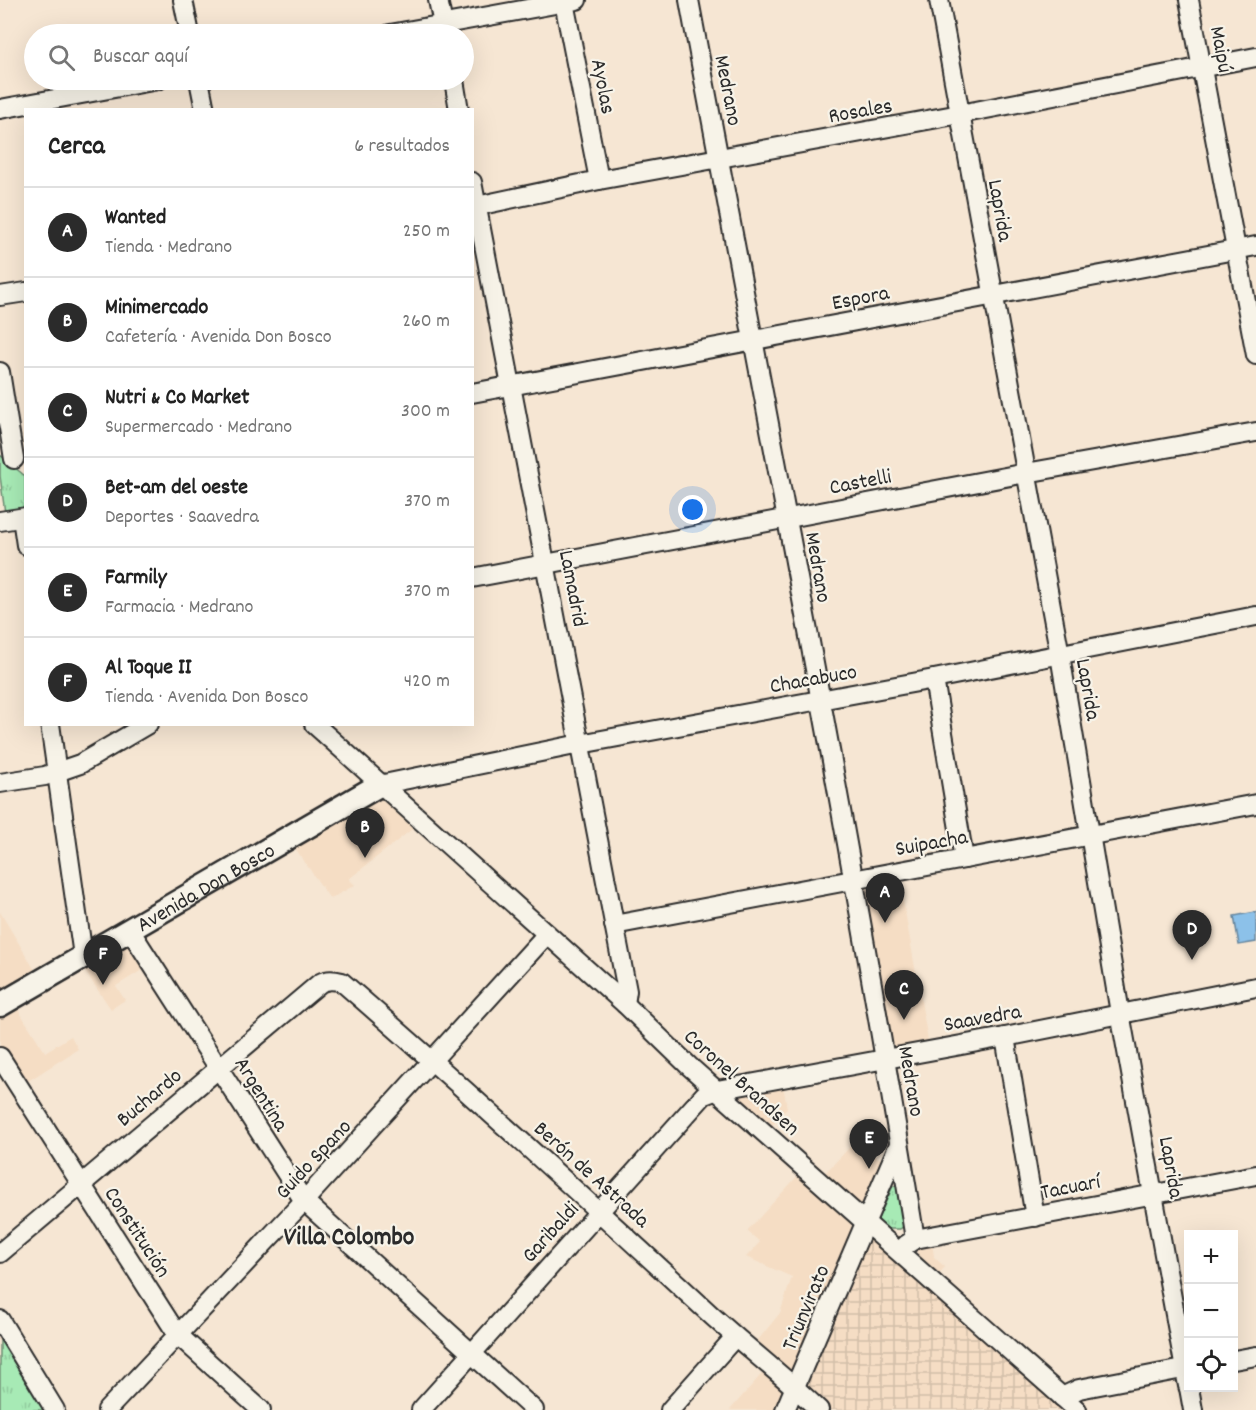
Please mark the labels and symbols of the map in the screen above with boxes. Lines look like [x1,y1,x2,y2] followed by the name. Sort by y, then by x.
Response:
[1200,24,1239,76] street label: Maipú
[705,53,749,129] street label: Medrano
[581,56,622,117] street label: Ayolas
[826,92,895,133] street label: Rosales
[978,177,1019,245] street label: Laprida
[829,279,893,320] street label: Espora
[827,462,894,505] street label: Castelli
[678,495,707,524] your location
[795,530,838,605] street label: Medrano
[549,548,594,630] street label: Lamadrid
[1066,656,1107,724] street label: Laprida
[768,658,860,703] street label: Chacabuco
[346,808,385,858] pin: B
[893,823,971,866] street label: Suipacha
[132,837,282,941] street label: Avenida Don Bosco
[866,874,904,923] pin: A
[1172,910,1212,960] pin: D
[84,936,122,985] pin: F
[884,970,924,1020] pin: C
[942,997,1024,1041] street label: Saavedra
[676,1023,806,1144] street label: Coronel Brandsen
[888,1044,931,1119] street label: Medrano
[225,1052,295,1139] street label: Argentina
[111,1062,190,1135] street label: Buchardo
[269,1113,360,1207] street label: Guido Spano
[526,1115,656,1237] street label: Berón de Astrada
[850,1120,888,1169] pin: E
[1149,1134,1190,1202] street label: Laprida
[1038,1167,1105,1209] street label: Tacuarí
[95,1181,177,1284] street label: Constitución
[516,1196,588,1271] street label: Garibaldi
[284,1220,415,1257] district label: Villa Colombo
[775,1261,839,1356] street label: Triunvirato

